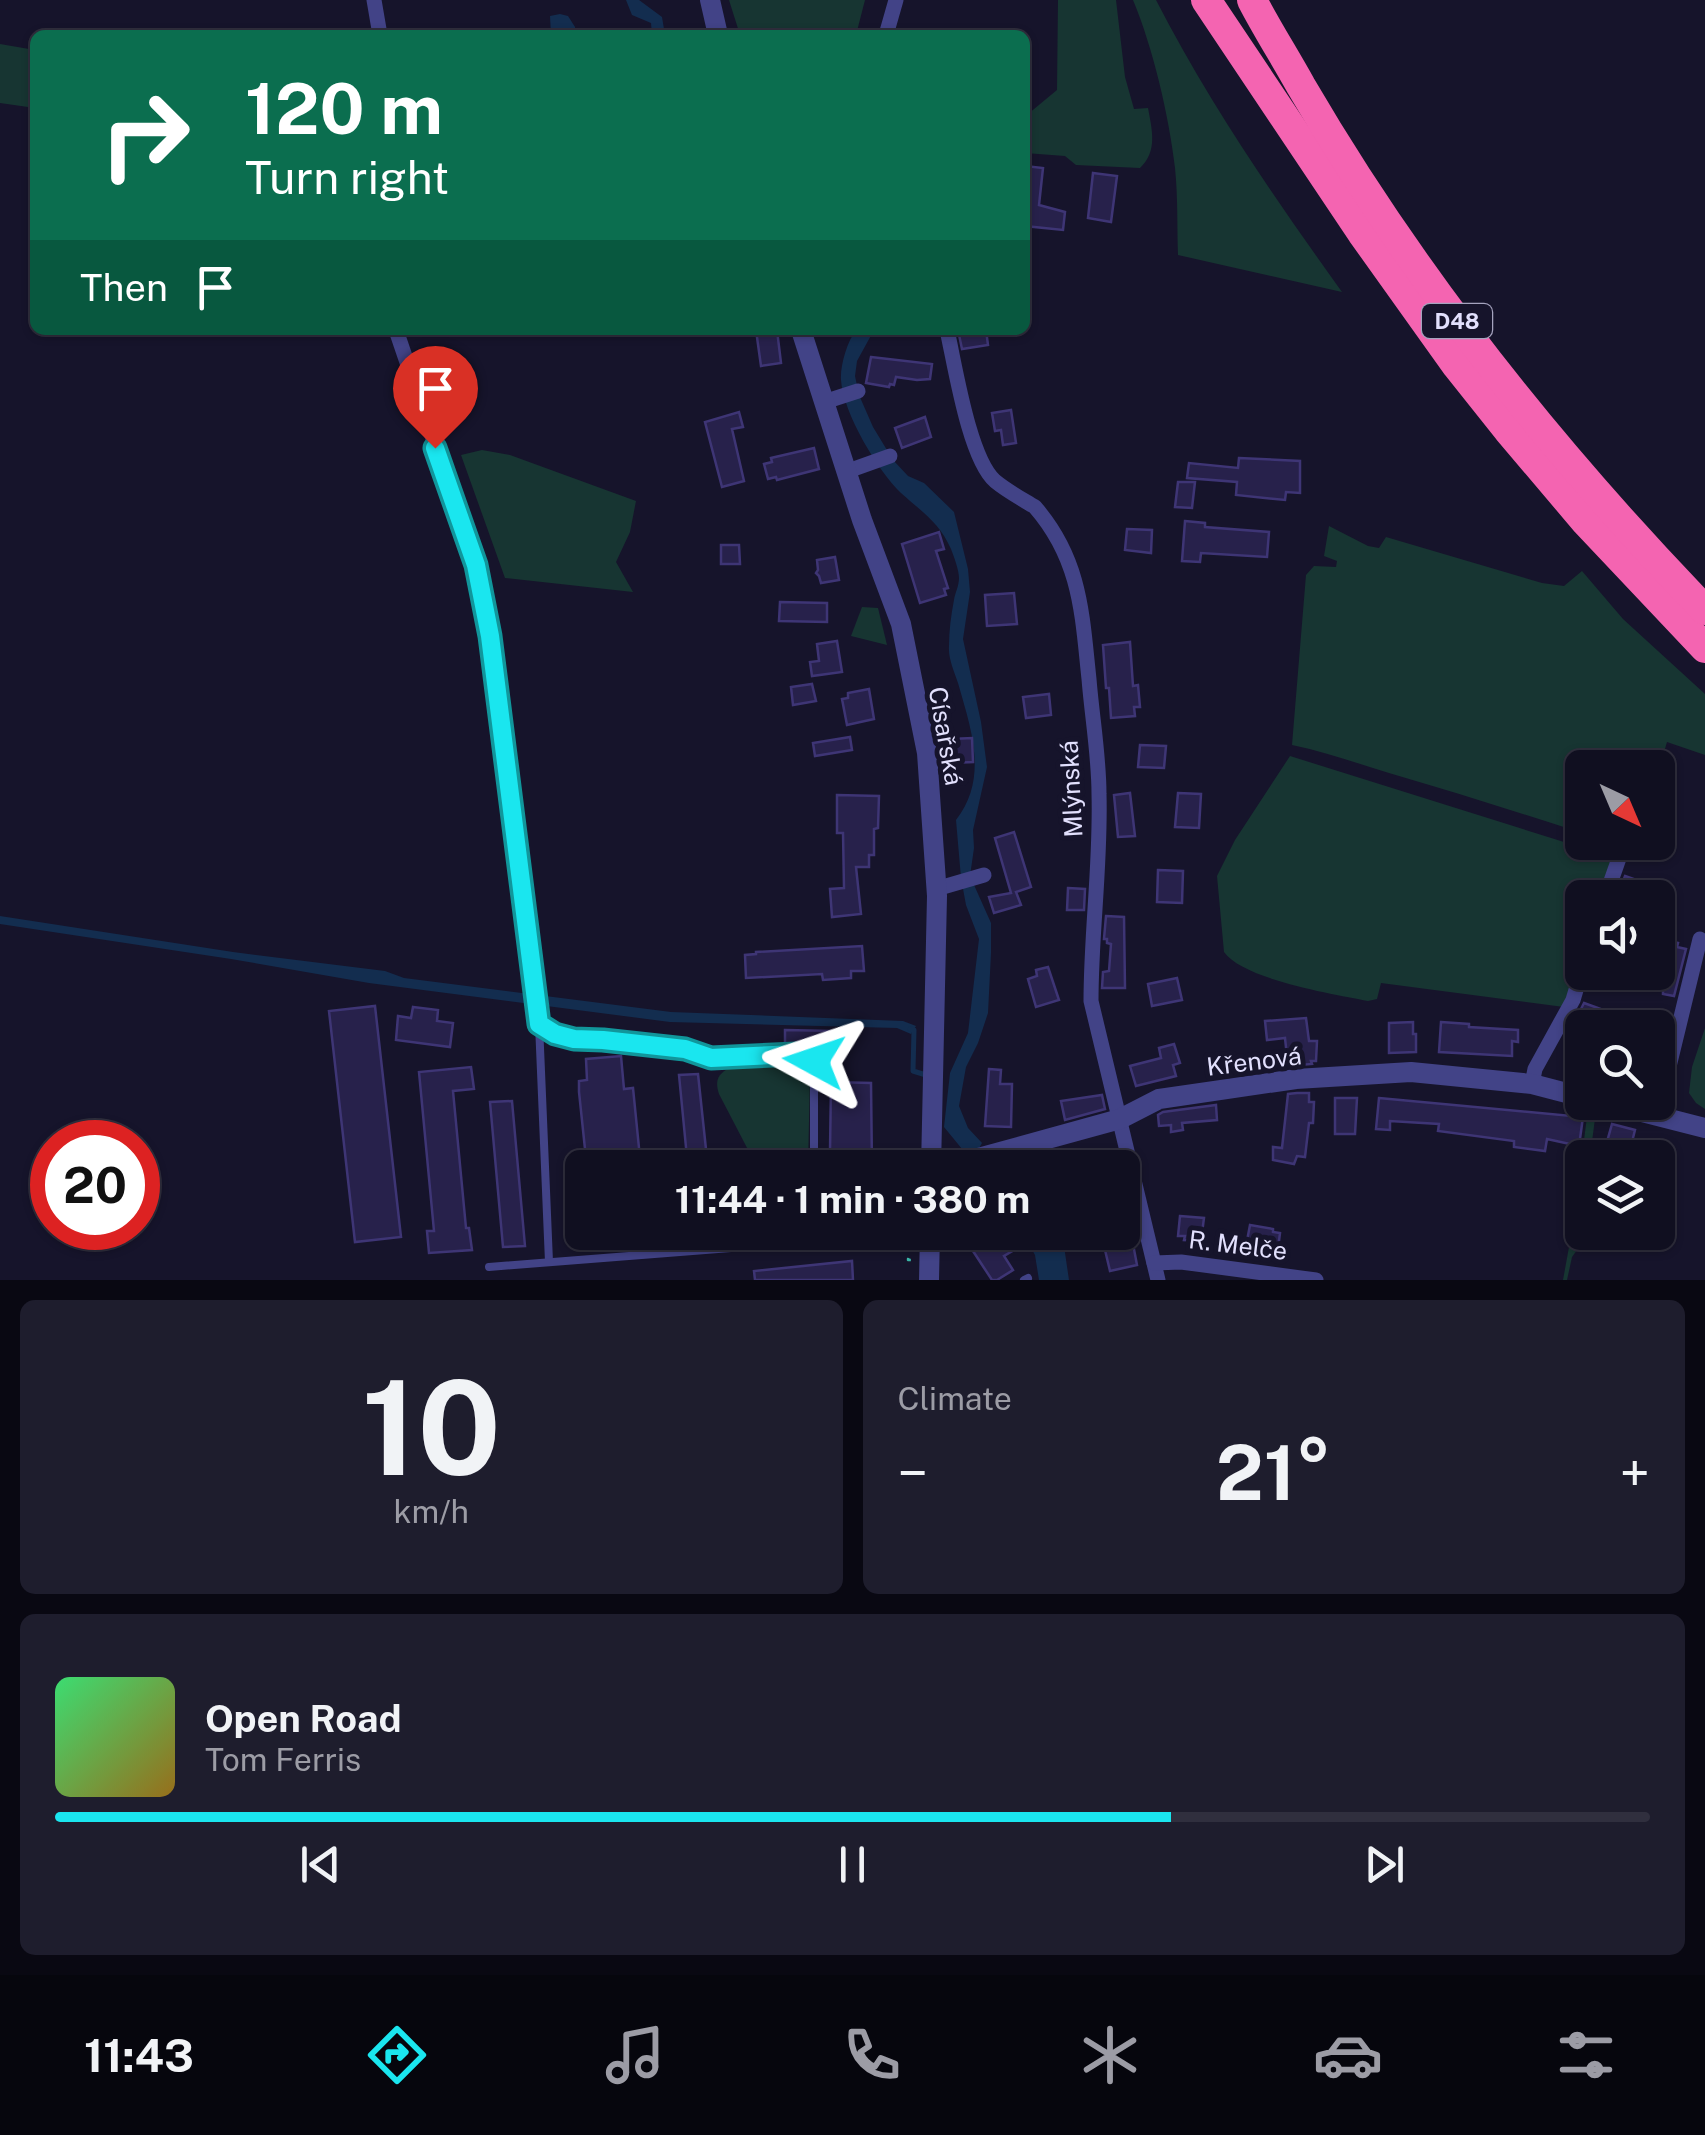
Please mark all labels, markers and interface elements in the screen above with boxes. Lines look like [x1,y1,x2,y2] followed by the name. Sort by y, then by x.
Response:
[245,67,443,150] text: 120 m
[80,70,210,200] icon: right
[245,151,449,204] text: Turn right
[188,260,243,315] icon: arrive
[80,265,168,310] text: Then
[1422,304,1492,338] road number: D48
[393,346,478,449] pin
[408,361,463,416] icon: arrive
[923,684,969,788] street label: Císařská
[1053,740,1089,838] street label: Mlýnská
[1565,750,1675,860] north arrow
[1565,750,1675,1250] map controls
[1565,880,1675,990] button: sound
[762,1009,866,1113] position arrow
[1565,1010,1675,1120] button: search
[1205,1040,1303,1082] street label: Křenová
[30,1120,160,1250] speed limit sign: 20
[1565,1140,1675,1250] button: layers
[675,1177,1030,1222] text: 11:44 · 1 min · 380 m
[1187,1224,1289,1266] street label: R. Melče
[362,1352,501,1504] text: 10
[898,1380,1012,1417] text: Climate
[1216,1429,1331,1517] text: 21°
[898,1441,928,1505] text: −
[1620,1441,1650,1505] text: +
[394,1493,469,1530] text: km/h
[205,1696,402,1741] text: Open Road
[205,1741,361,1778] text: Tom Ferris
[293,1837,348,1892] icon: previous
[825,1837,880,1892] icon: pause
[1357,1837,1412,1892] icon: next
[362,2020,432,2090] icon: directions
[600,2020,670,2090] icon: music
[837,2020,907,2090] icon: phone
[1075,2020,1145,2090] icon: climate
[1313,2020,1383,2090] icon: car
[1551,2020,1621,2090] icon: filters
[84,2029,194,2082] text: 11:43

